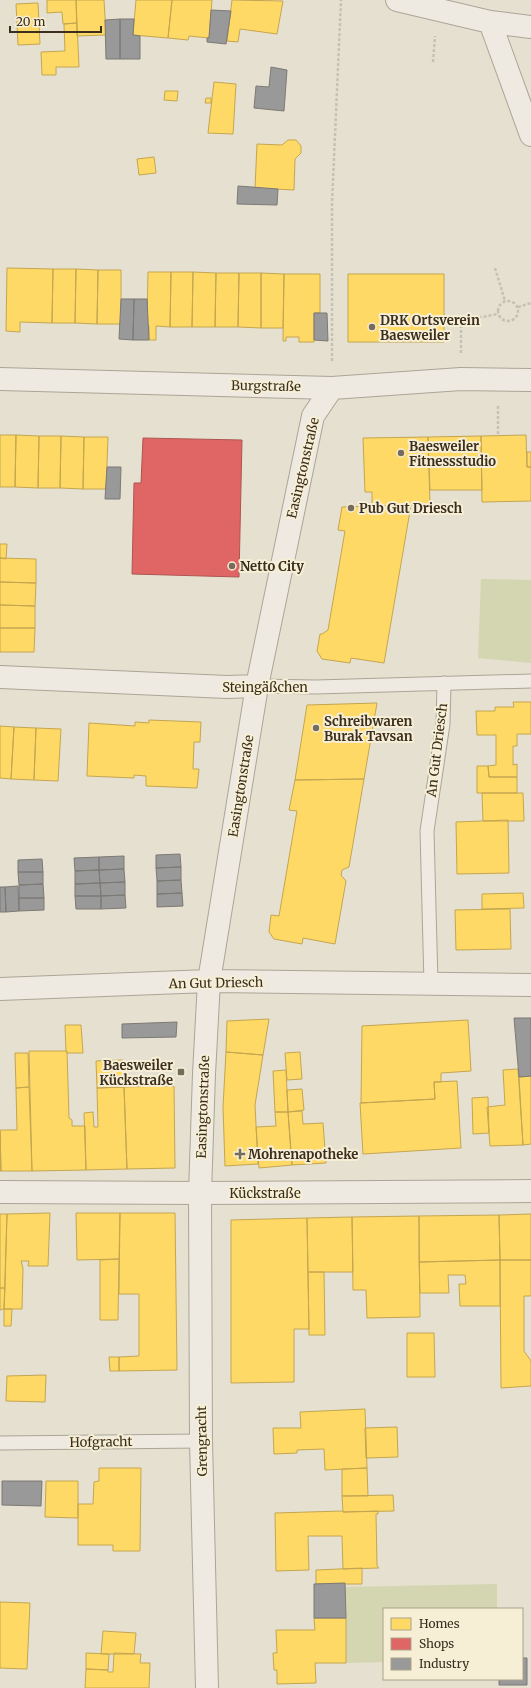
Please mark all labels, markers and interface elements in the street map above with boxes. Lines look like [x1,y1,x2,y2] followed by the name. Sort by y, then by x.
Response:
[10,8,101,34] scale bar
[16,14,45,29] text: 20 m
[380,312,480,344] place label: DRK Ortsverein Baesweiler
[367,322,377,332] marker: DRK Ortsverein Baesweiler
[231,377,301,395] street label: Burgstraße
[283,416,323,520] street label: Easingtonstraße
[409,438,496,470] place label: Baesweiler Fitnessstudio
[396,448,406,458] marker: Baesweiler Fitnessstudio
[359,500,463,517] place label: Pub Gut Driesch
[346,503,356,513] marker: Pub Gut Driesch
[240,558,304,575] place label: Netto City
[227,561,237,571] marker: Netto City
[222,679,308,696] street label: Steingäßchen
[423,702,451,799] street label: An Gut Driesch
[324,713,413,745] place label: Schreibwaren Burak Tavsan
[311,723,321,733] marker: Schreibwaren Burak Tavsan
[225,733,258,838] street label: Easingtonstraße
[168,974,264,992] street label: An Gut Driesch
[193,1055,213,1159] street label: Easingtonstraße
[99,1057,173,1089] place label: Baesweiler Kückstraße
[176,1067,186,1077] marker: Baesweiler Kückstraße
[248,1146,358,1163] place label: Mohrenapotheke
[235,1149,245,1159] marker: Mohrenapotheke
[229,1185,301,1202] street label: Kückstraße
[193,1406,211,1476] street label: Grengracht
[69,1433,133,1451] street label: Hofgracht
[383,1608,523,1680] legend
[419,1616,460,1631] text: Homes
[419,1636,454,1651] text: Shops
[419,1656,469,1671] text: Industry

